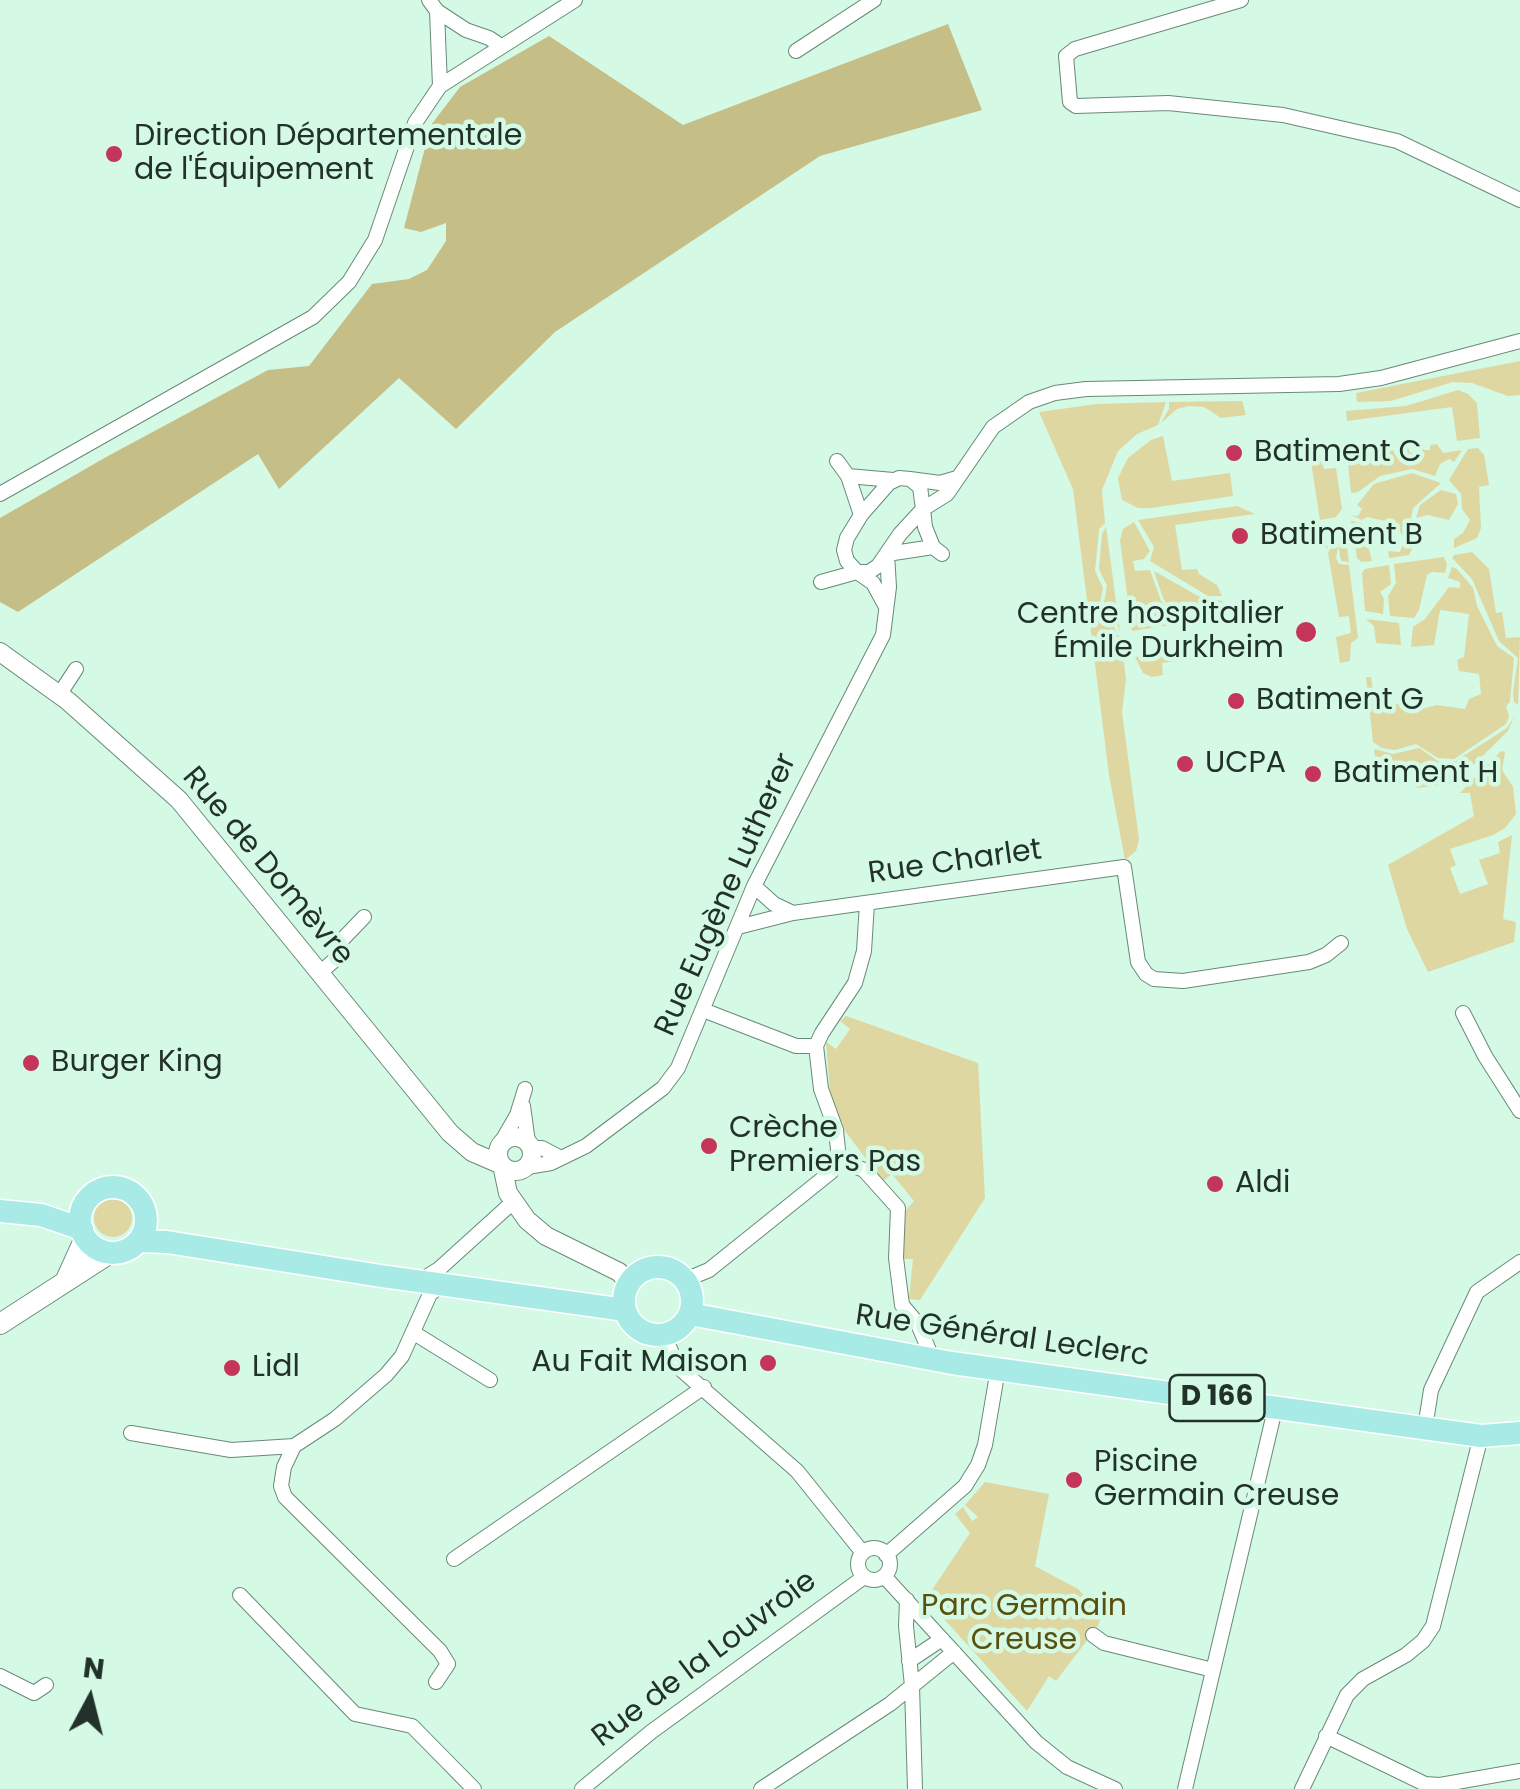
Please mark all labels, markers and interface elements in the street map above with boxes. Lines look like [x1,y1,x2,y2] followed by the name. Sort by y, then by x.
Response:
[134,119,522,190] place label: Direction Départementale de l'Équipement
[103,143,125,165] marker: Direction Départementale de l'Équipement
[1254,435,1422,471] place label: Batiment C
[1223,442,1245,464] marker: Batiment C
[1260,518,1423,554] place label: Batiment B
[1229,525,1251,547] marker: Batiment B
[1017,597,1284,668] place label: Centre hospitalier Émile Durkheim
[1293,619,1319,645] marker: Centre hospitalier Émile Durkheim
[1256,683,1424,719] place label: Batiment G
[1225,690,1247,712] marker: Batiment G
[1205,746,1286,782] place label: UCPA
[648,748,806,1042] street label: Rue Eugène Lutherer
[1174,753,1196,775] marker: UCPA
[1333,756,1498,792] place label: Batiment H
[174,761,360,973] street label: Rue de Domèvre
[1302,763,1324,785] marker: Batiment H
[866,833,1044,893] street label: Rue Charlet
[51,1045,223,1081] place label: Burger King
[20,1052,42,1074] marker: Burger King
[729,1111,921,1182] place label: Crèche Premiers Pas
[698,1135,720,1157] marker: Crèche Premiers Pas
[1235,1166,1290,1202] place label: Aldi
[1204,1173,1226,1195] marker: Aldi
[853,1299,1151,1375] street label: Rue Général Leclerc
[531,1345,748,1381] place label: Au Fait Maison
[252,1350,300,1386] place label: Lidl
[757,1352,779,1374] marker: Au Fait Maison
[221,1357,243,1379] marker: Lidl
[1170,1375,1264,1421] road number: D 166
[1094,1445,1339,1516] place label: Piscine Germain Creuse
[1063,1469,1085,1491] marker: Piscine Germain Creuse
[586,1564,824,1756] street label: Rue de la Louvroie
[921,1589,1127,1660] park label: Parc Germain Creuse
[81,1648,107,1689] text: N
[40,1649,140,1749] north arrow

